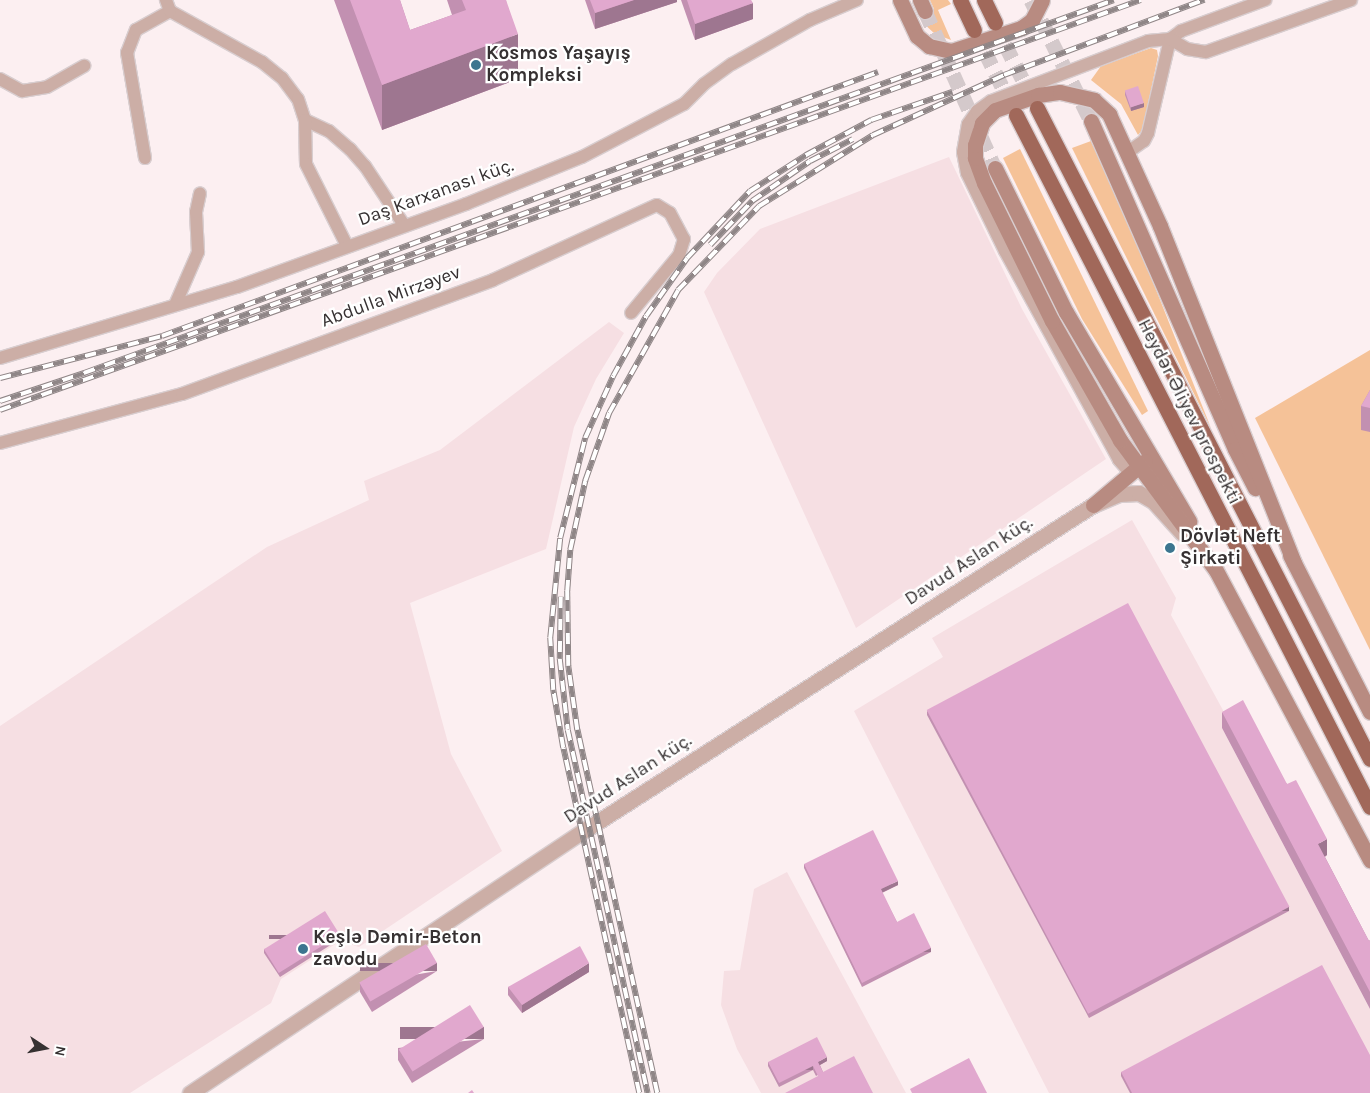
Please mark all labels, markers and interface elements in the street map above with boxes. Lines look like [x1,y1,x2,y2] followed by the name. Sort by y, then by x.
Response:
[486,43,631,87] place label: Kosmos Yaşayış Kompleksi
[470,59,482,71] marker: Kosmos Yaşayış Kompleksi
[355,154,517,232] street label: Daş Karxanası küç.
[318,261,464,333] street label: Abdulla Mirzəyev
[1132,315,1246,509] street label: Heydər Əliyev prospekti
[901,511,1037,611] street label: Davud Aslan küç.
[1180,526,1280,570] place label: Dövlət Neft Şirkəti
[1164,542,1176,554] marker: Dövlət Neft Şirkəti
[560,729,696,829] street label: Davud Aslan küç.
[313,927,482,971] place label: Keşlə Dəmir-Beton zavodu
[297,943,309,955] marker: Keşlə Dəmir-Beton zavodu
[20,1023,70,1073] north arrow
[51,1044,70,1058] text: N

